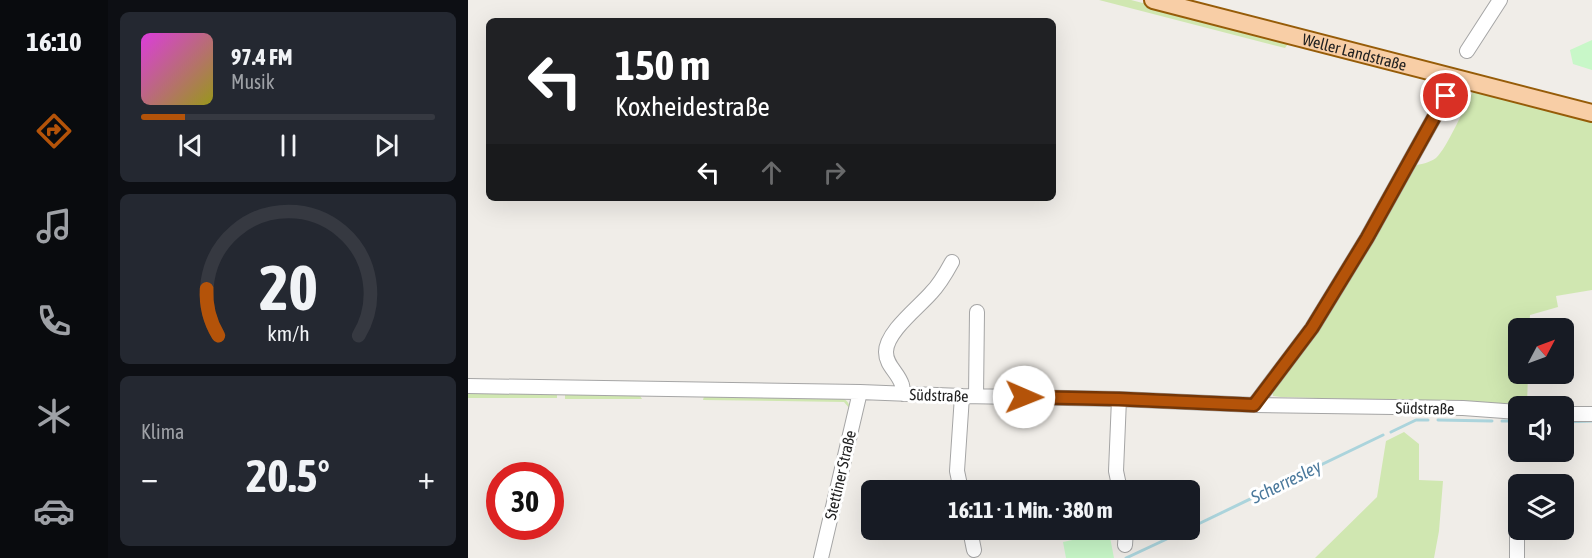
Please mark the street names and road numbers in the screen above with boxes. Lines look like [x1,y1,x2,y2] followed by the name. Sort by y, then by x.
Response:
[1300,30,1408,74] street label: Weller Landstraße
[909,385,969,405] street label: Südstraße
[1395,398,1455,418] street label: Südstraße
[821,429,859,521] street label: Stettiner Straße

